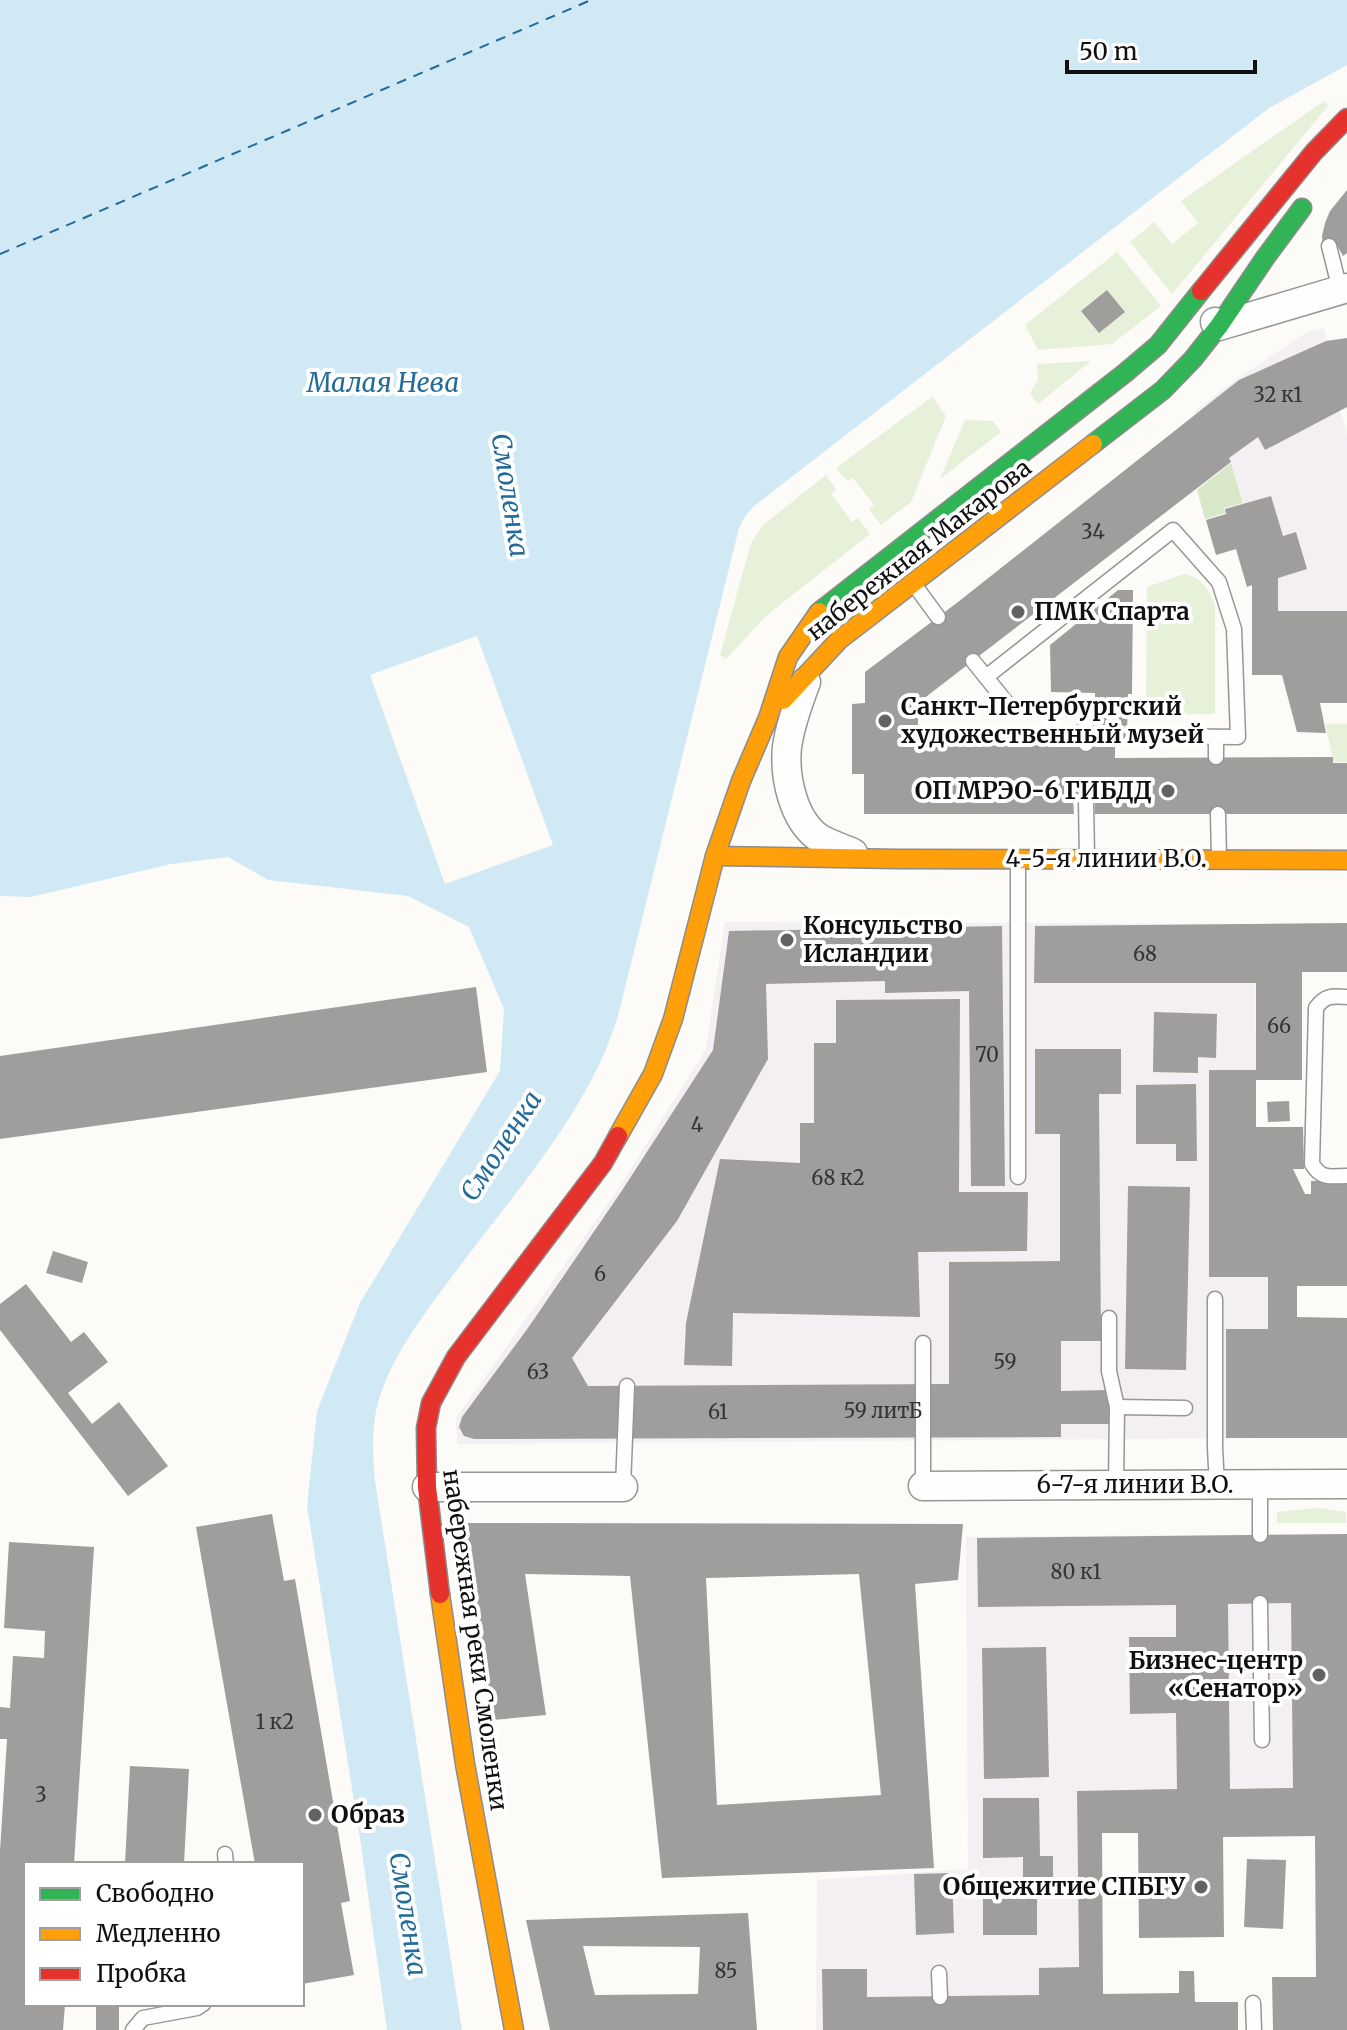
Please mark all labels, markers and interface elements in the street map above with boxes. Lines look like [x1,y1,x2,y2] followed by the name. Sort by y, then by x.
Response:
[1067,24,1255,74] scale bar
[1079,36,1138,67] text: 50 m
[306,366,459,399] water label: Малая Нева
[1254,382,1302,407] house number: 32 к1
[484,431,537,559] water label: Смоленка
[800,452,1038,647] street label: набережная Макарова
[1081,519,1105,544] house number: 34
[1034,596,1190,627] place label: ПМК Спарта
[1009,603,1027,621] marker: ПМК Спарта
[901,691,1204,750] place label: Санкт-Петербургский художественный музей
[876,712,894,730] marker: Санкт-Петербургский художественный музей
[915,775,1152,806] place label: ОП МРЭО-6 ГИБДД
[1159,782,1177,800] marker: ОП МРЭО-6 ГИБДД
[1005,843,1207,874] street label: 4-5-я линии В.О.
[803,910,963,969] place label: Консульство Исландии
[778,931,796,949] marker: Консульство Исландии
[1133,941,1157,966] house number: 68
[1267,1013,1291,1038] house number: 66
[975,1042,999,1067] house number: 70
[453,1084,548,1207] water label: Смоленка
[691,1112,703,1137] house number: 4
[811,1165,865,1190] house number: 68 к2
[594,1261,606,1286] house number: 6
[993,1349,1017,1374] house number: 59
[527,1359,549,1384] house number: 63
[844,1398,922,1423] house number: 59 литБ
[708,1399,728,1424] house number: 61
[436,1467,515,1813] street label: набережная реки Смоленки
[1036,1469,1234,1500] street label: 6-7-я линии В.О.
[1051,1559,1101,1584] house number: 80 к1
[1128,1645,1303,1704] place label: Бизнес-центр «Сенатор»
[1310,1666,1328,1684] marker: Бизнес-центр «Сенатор»
[256,1709,294,1734] house number: 1 к2
[35,1782,47,1807] house number: 3
[331,1799,405,1830] place label: Образ
[306,1806,324,1824] marker: Образ
[382,1850,435,1978] water label: Смоленка
[24,1862,304,2006] legend
[943,1871,1186,1902] place label: Общежитие СПБГУ
[96,1878,214,1909] text: Свободно
[1192,1878,1210,1896] marker: Общежитие СПБГУ
[96,1918,220,1949] text: Медленно
[96,1958,187,1989] text: Пробка
[715,1958,737,1983] house number: 85

